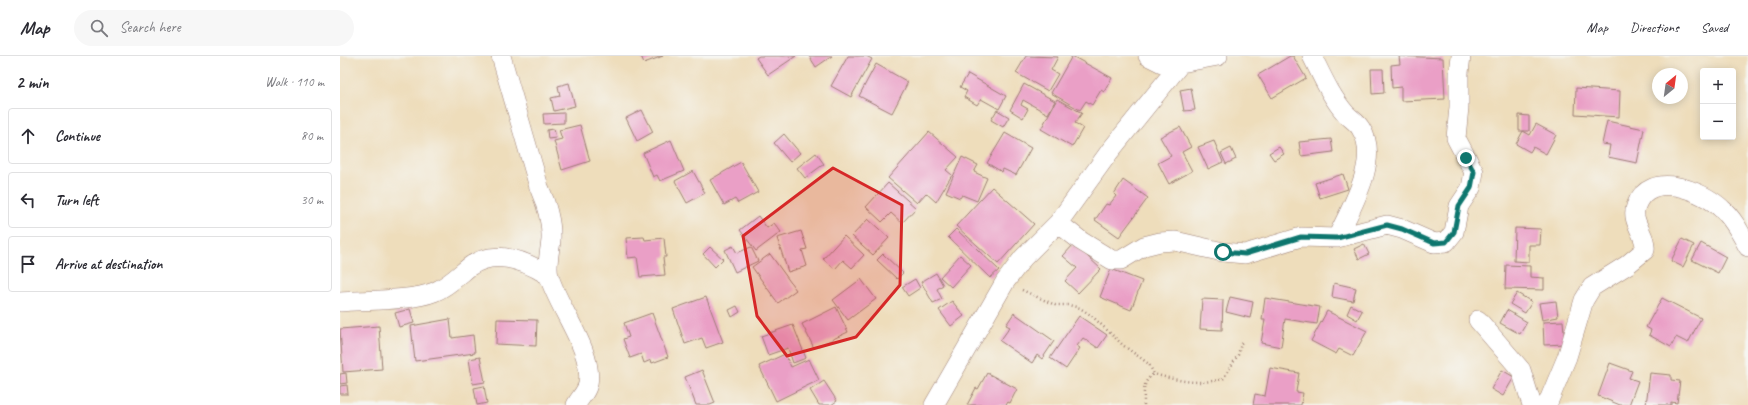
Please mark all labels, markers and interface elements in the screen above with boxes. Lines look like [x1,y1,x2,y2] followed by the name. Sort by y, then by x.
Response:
[74,10,354,46] search box
[20,16,50,40] text: Map
[88,17,110,39] icon: search
[120,18,181,37] text: Search here
[1587,19,1608,36] text: Map
[1630,19,1679,36] text: Directions
[1701,19,1728,36] text: Saved
[1652,68,1688,104] north arrow
[1700,68,1736,140] map controls
[1700,68,1736,104] button: +
[16,72,49,93] text: 2 min
[265,74,324,90] text: Walk · 110 m
[1700,104,1736,140] button: −
[17,125,39,147] icon: ahead
[55,127,100,146] text: Continue
[301,128,323,144] text: 80 m
[1457,149,1475,167] route end
[17,189,39,211] icon: left
[55,191,98,210] text: Turn left
[301,192,323,208] text: 30 m
[1214,243,1232,261] route start
[17,253,39,275] icon: arrive
[55,255,162,274] text: Arrive at destination

